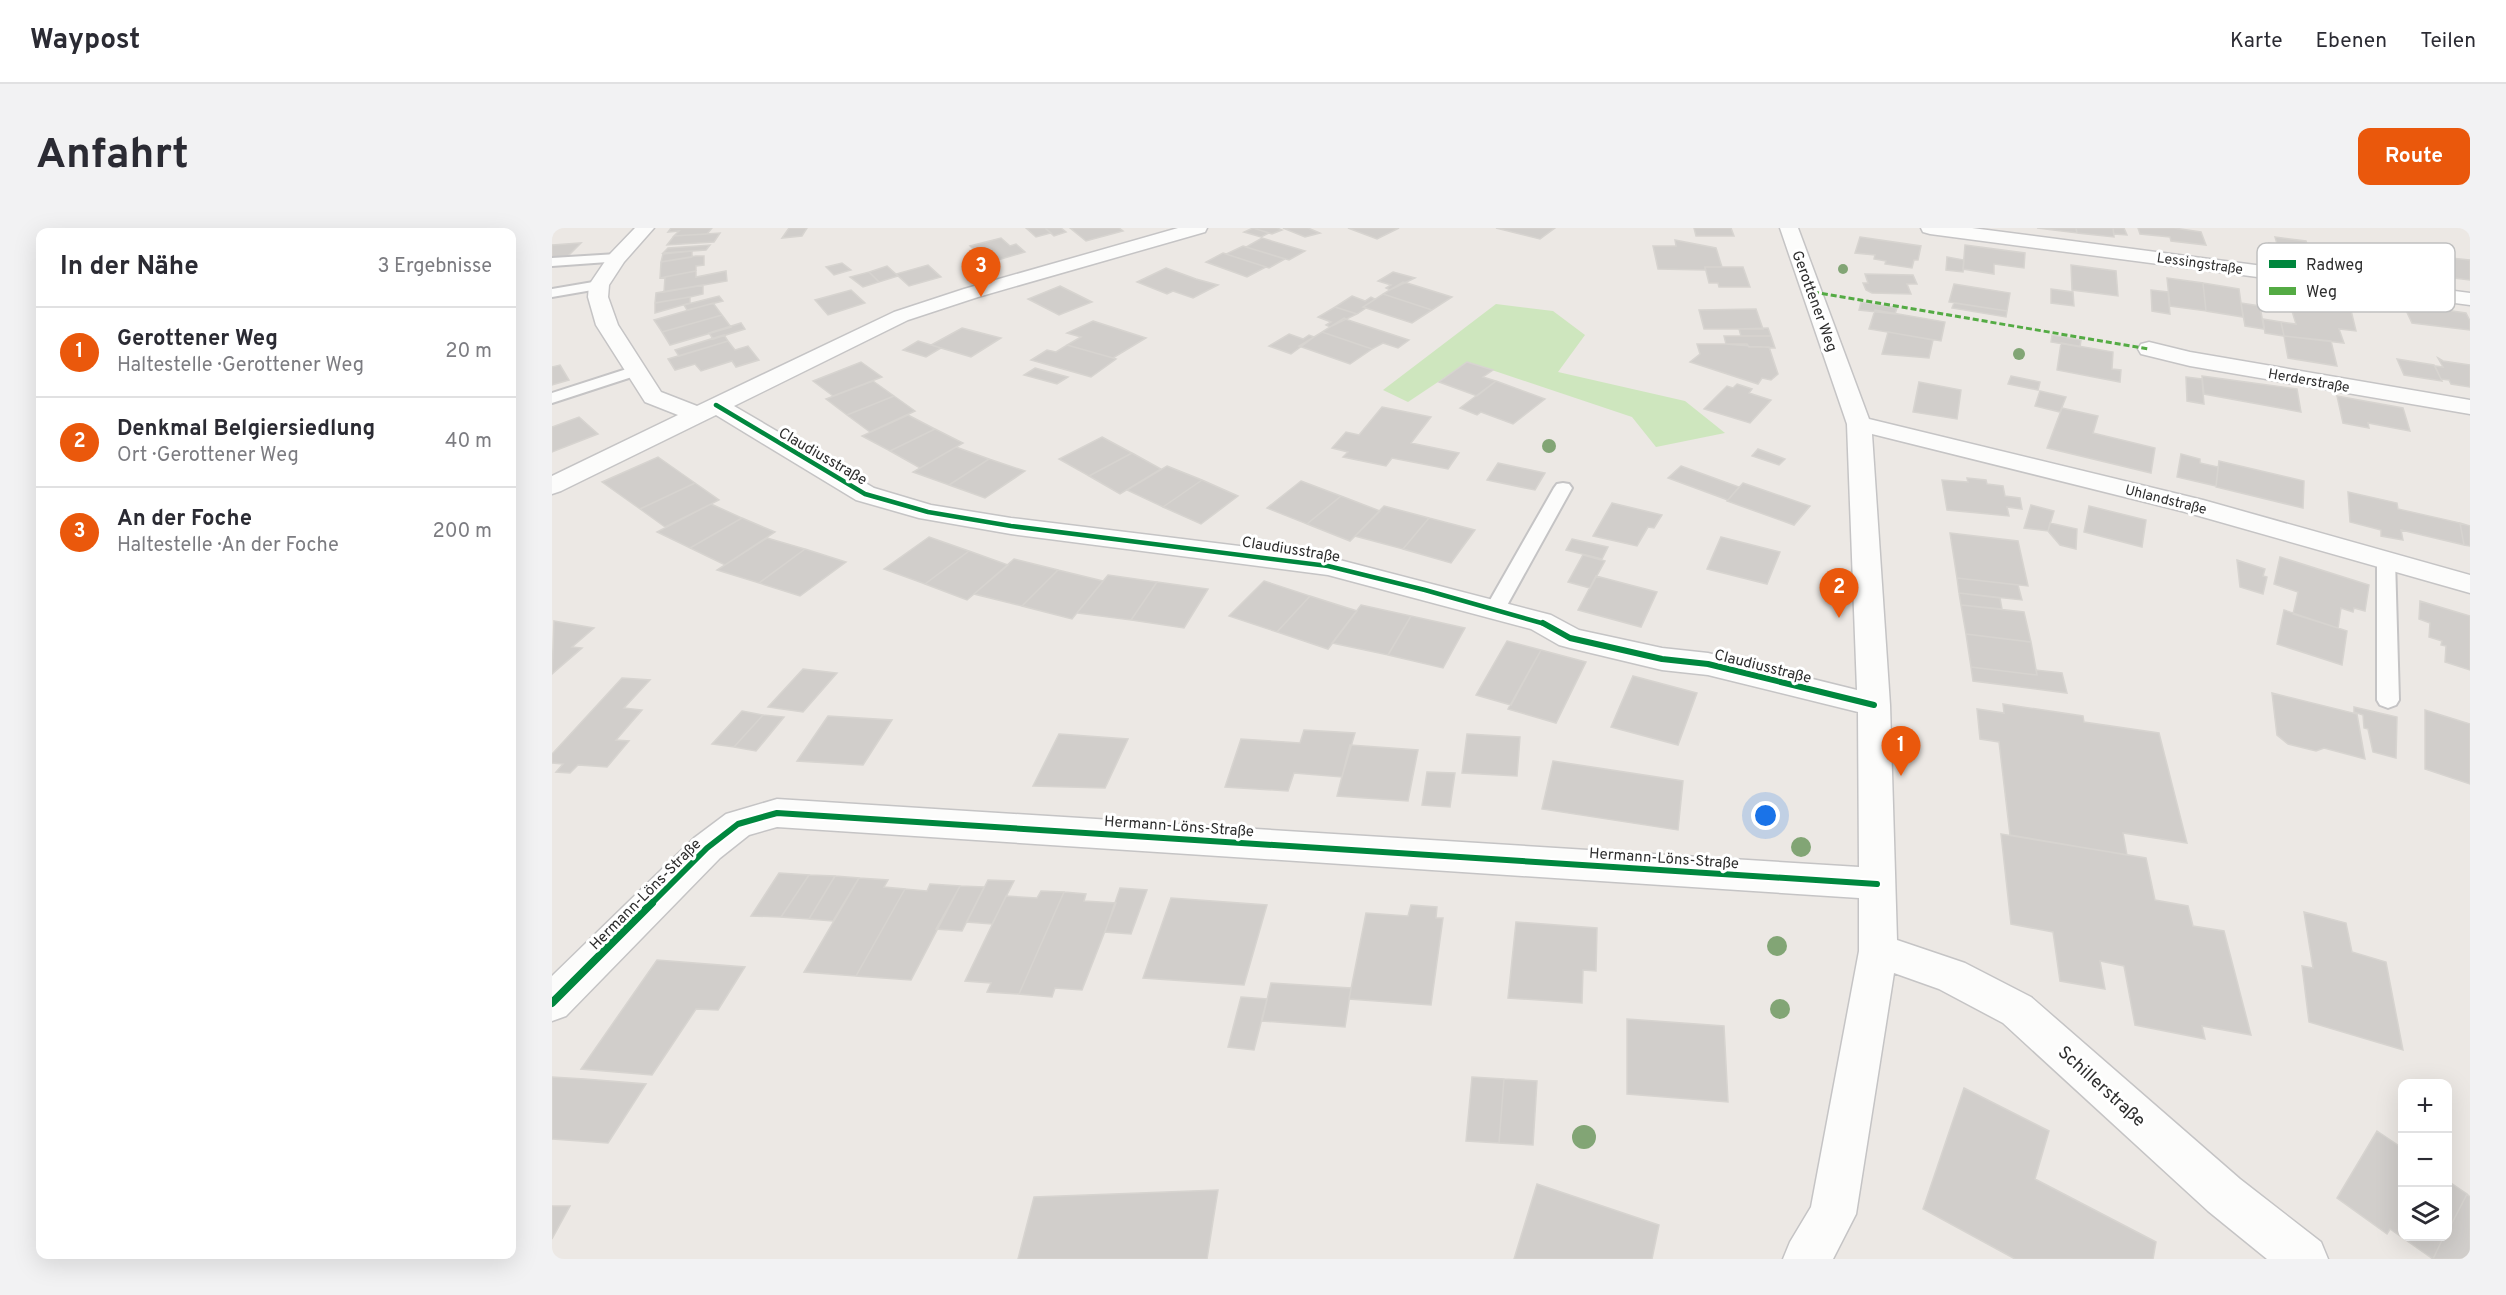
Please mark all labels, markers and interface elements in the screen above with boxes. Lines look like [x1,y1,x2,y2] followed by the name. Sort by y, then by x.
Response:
[30,23,140,59] text: Waypost
[2230,28,2282,55] text: Karte
[2315,28,2387,55] text: Ebenen
[2420,28,2476,55] text: Teilen
[2358,128,2470,185] button: Route
[36,130,189,183] text: Anfahrt
[2257,243,2455,312] legend
[962,248,1000,297] pin: 3
[1786,248,1841,355] street label: Gerottener Weg
[2156,250,2244,279] street label: Lessingstraße
[60,251,199,284] text: In der Nähe
[377,254,492,280] text: 3 Ergebnisse
[2306,256,2363,276] text: Radweg
[2306,283,2337,303] text: Weg
[117,326,278,353] text: Gerottener Weg
[76,339,84,365] text: 1
[445,339,492,365] text: 20 m
[117,353,364,379] text: Haltestelle · Gerottener Weg
[2267,366,2351,397] street label: Herderstraße
[117,416,375,443] text: Denkmal Belgiersiedlung
[774,424,870,490] street label: Claudiusstraße
[73,429,86,455] text: 2
[445,429,492,455] text: 40 m
[117,443,299,469] text: Ort · Gerottener Weg
[2123,482,2208,519] street label: Uhlandstraße
[117,506,252,533] text: An der Foche
[74,519,86,545] text: 3
[433,519,492,545] text: 200 m
[117,533,339,559] text: Haltestelle · An der Foche
[1240,533,1341,568] street label: Claudiusstraße
[1820,568,1858,618] pin: 2
[1712,646,1813,689] street label: Claudiusstraße
[1882,726,1920,776] pin: 1
[1751,801,1780,830] your location
[1103,813,1254,842] street label: Hermann-Löns-Straße
[586,835,706,955] street label: Hermann-Löns-Straße
[1588,845,1739,874] street label: Hermann-Löns-Straße
[2052,1042,2150,1133] street label: Schillerstraße
[2398,1079,2452,1241] map controls
[2398,1079,2452,1133] button: +
[2398,1133,2452,1187] button: −
[2398,1187,2452,1241] button: layers

